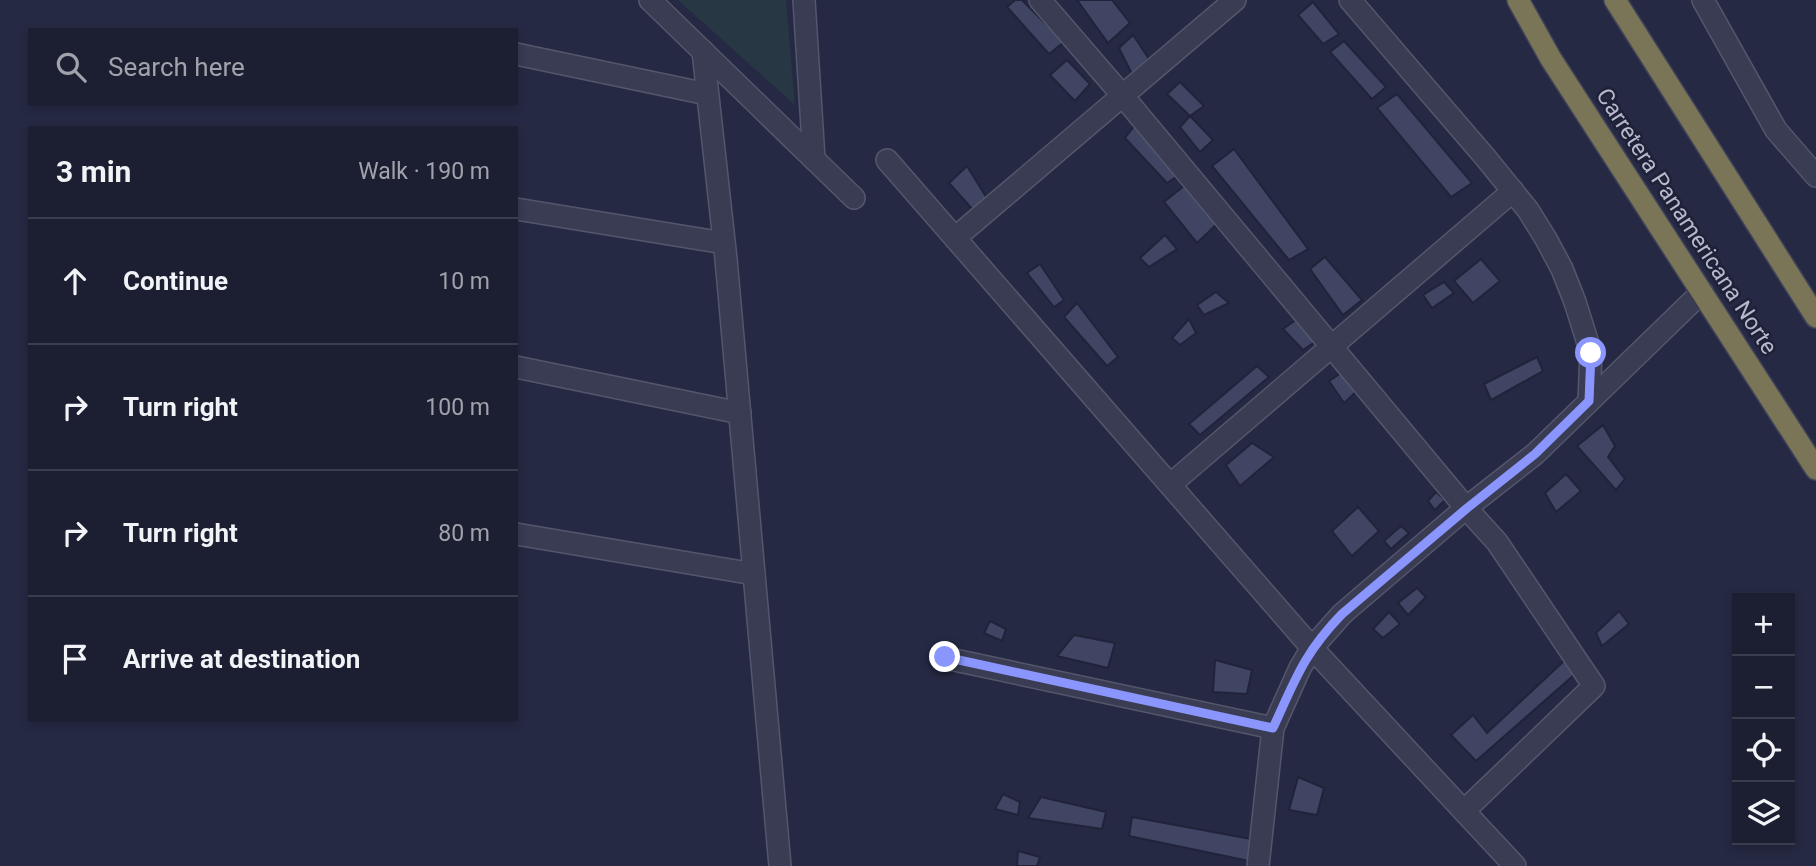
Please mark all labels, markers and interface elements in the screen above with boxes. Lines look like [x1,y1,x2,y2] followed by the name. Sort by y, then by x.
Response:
[28,28,518,105] search box
[52,48,90,86] icon: search
[108,52,245,82] text: Search here
[1590,83,1783,359] street label: Carretera Panamericana Norte
[56,154,131,189] text: 3 min
[358,158,490,185] text: Walk · 190 m
[56,262,94,300] icon: ahead
[123,266,228,296] text: Continue
[438,268,490,295] text: 10 m
[1575,337,1606,368] route start
[56,388,94,426] icon: right
[123,392,238,422] text: Turn right
[425,394,490,421] text: 100 m
[56,514,94,552] icon: right
[123,518,238,548] text: Turn right
[438,520,490,547] text: 80 m
[1732,593,1795,845] map controls
[1732,593,1795,656] button: +
[56,640,94,678] icon: arrive
[929,641,960,672] route end
[123,644,360,674] text: Arrive at destination
[1732,656,1795,719] button: −
[1732,719,1795,782] button: locate
[1732,782,1795,845] button: layers

